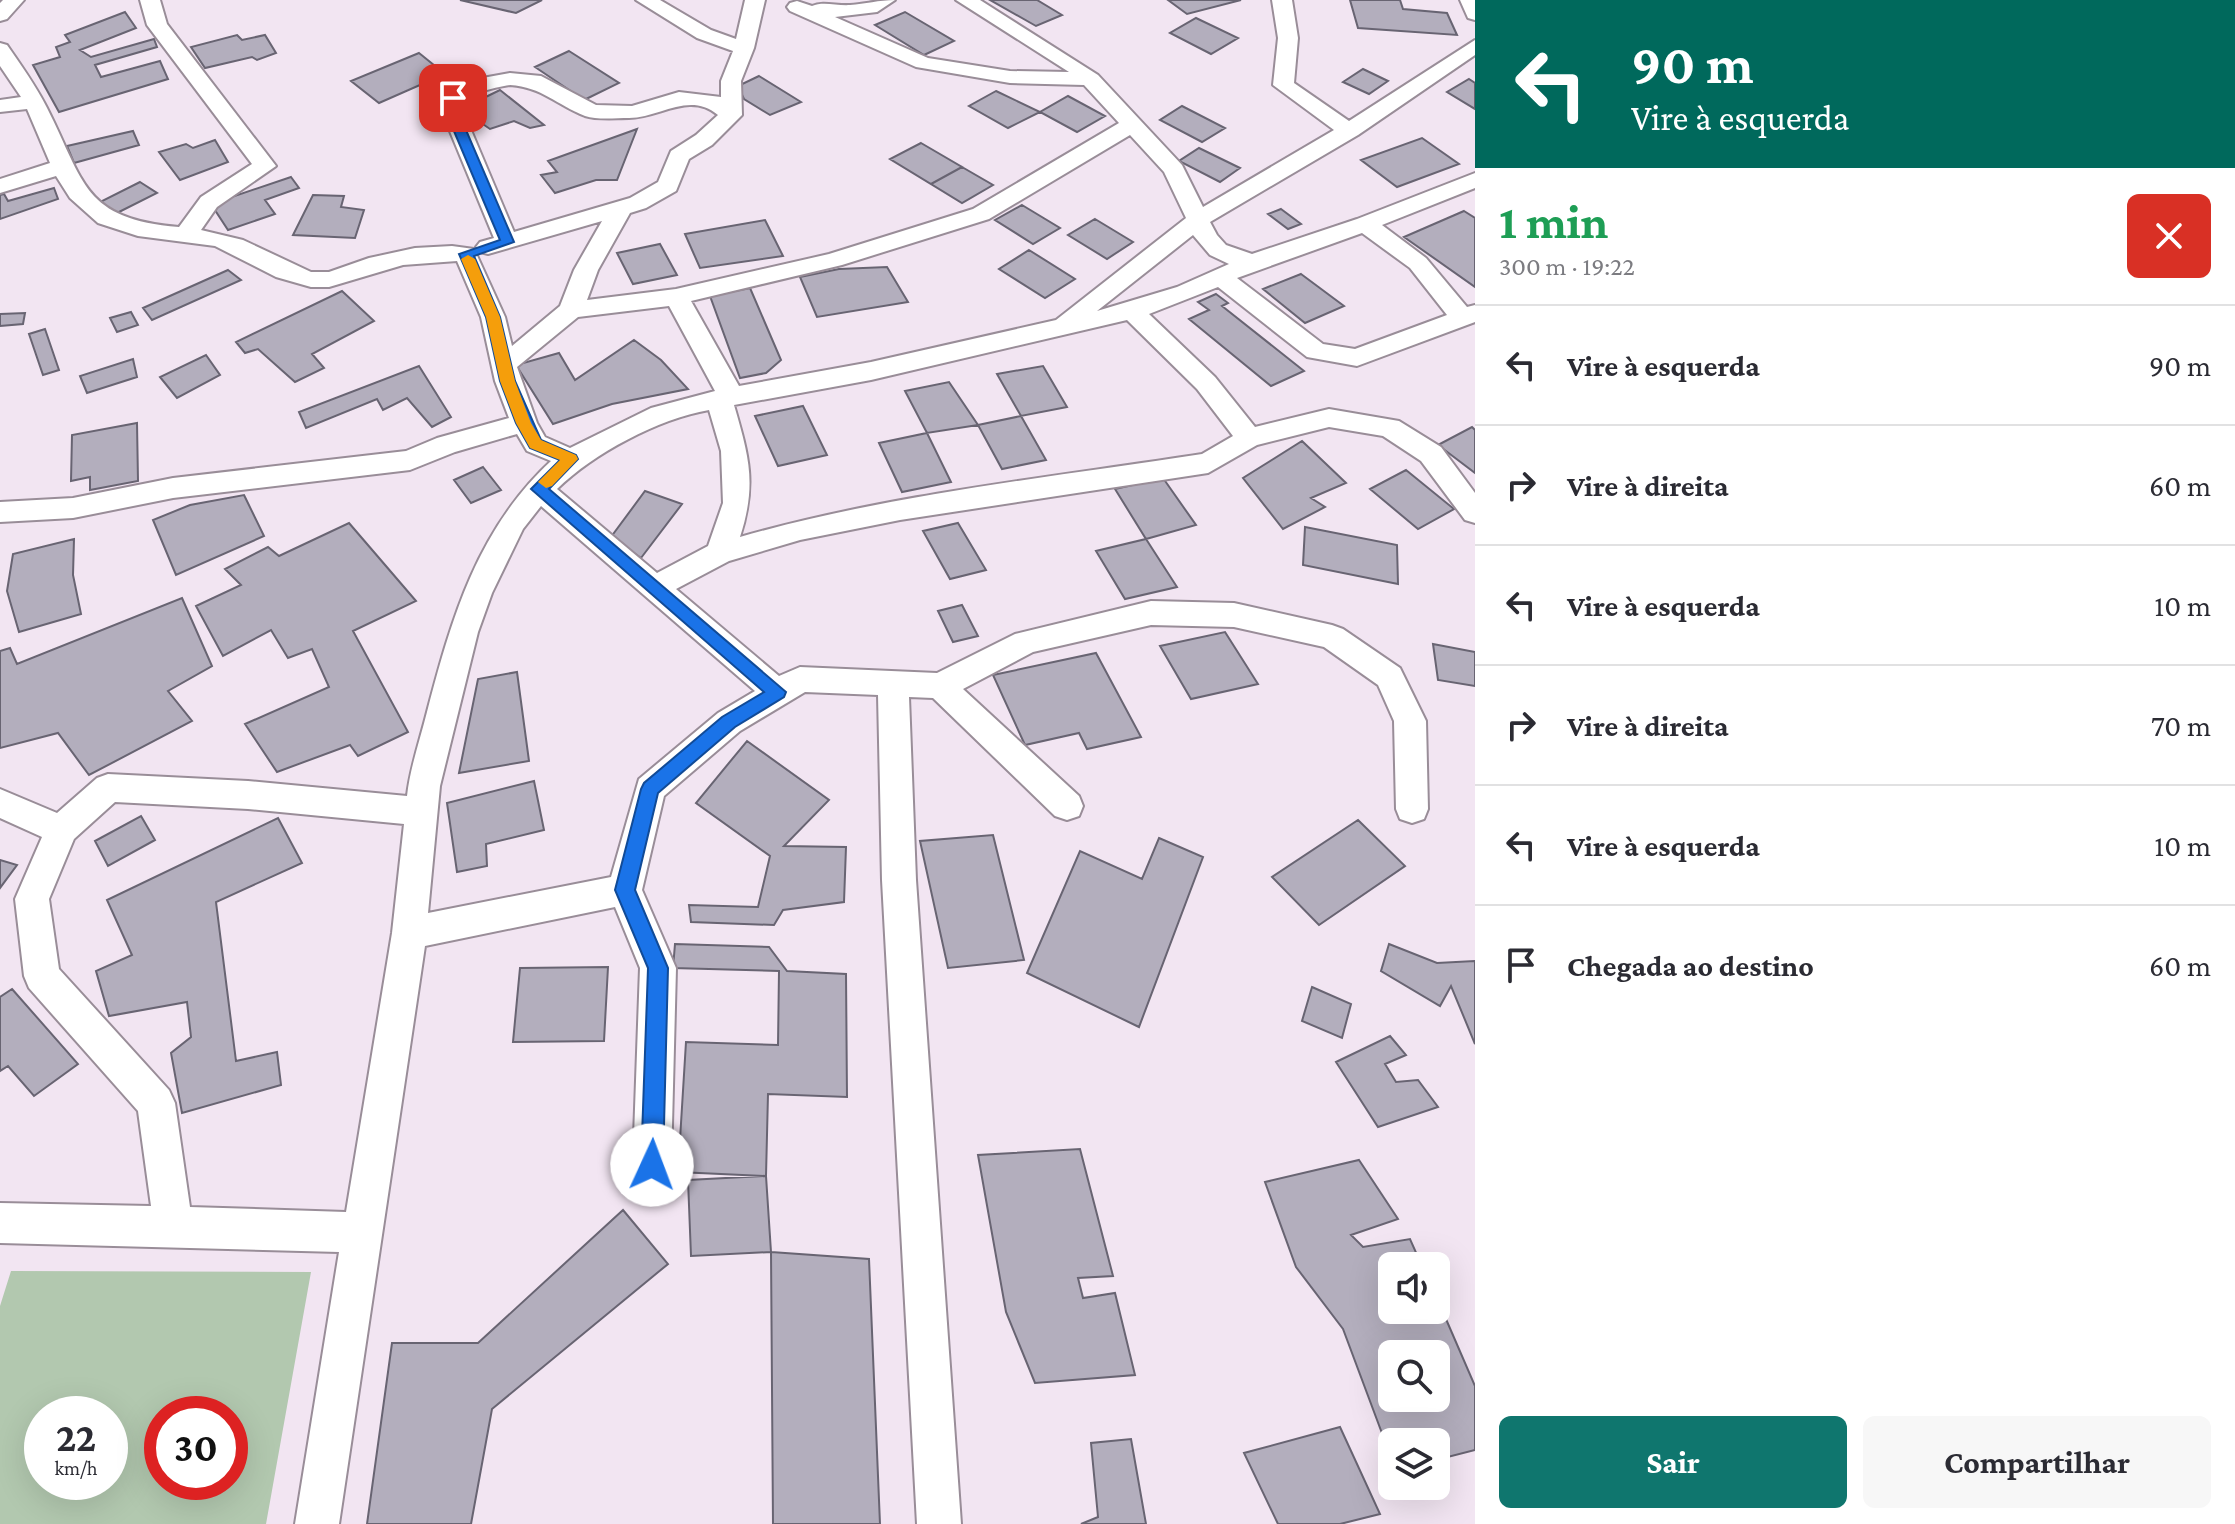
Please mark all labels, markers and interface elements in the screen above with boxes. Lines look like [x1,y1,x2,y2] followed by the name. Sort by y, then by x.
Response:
[1499,32,1603,136] icon: left
[1631,33,1754,95] text: 90 m
[419,64,487,132] pin
[431,76,475,120] icon: arrive
[1631,98,1849,138] text: Vire à esquerda
[2127,194,2211,278] button: close
[1499,195,1608,248] text: 1 min
[1499,252,1635,281] text: 300 m · 19:22
[1499,343,1543,387] icon: left
[1567,349,1760,382] text: Vire à esquerda
[2149,349,2211,382] text: 90 m
[1499,463,1543,507] icon: right
[1567,469,1729,502] text: Vire à direita
[2149,469,2211,502] text: 60 m
[1499,583,1543,627] icon: left
[1567,589,1760,622] text: Vire à esquerda
[2154,589,2211,622] text: 10 m
[1499,703,1543,747] icon: right
[1567,709,1729,742] text: Vire à direita
[2151,709,2211,742] text: 70 m
[1499,823,1543,867] icon: left
[1567,829,1760,862] text: Vire à esquerda
[2154,829,2211,862] text: 10 m
[1499,943,1543,987] icon: arrive
[1567,949,1814,982] text: Chegada ao destino
[2149,949,2211,982] text: 60 m
[610,1123,694,1207] position arrow
[1378,1252,1450,1500] map controls
[1378,1252,1450,1324] button: sound
[1378,1340,1450,1412] button: search
[144,1396,248,1500] speed limit sign: 30
[56,1415,96,1460] text: 22
[1499,1416,1847,1508] button: Sair
[1863,1416,2211,1508] button: Compartilhar
[1378,1428,1450,1500] button: layers
[54,1457,98,1479] text: km/h

